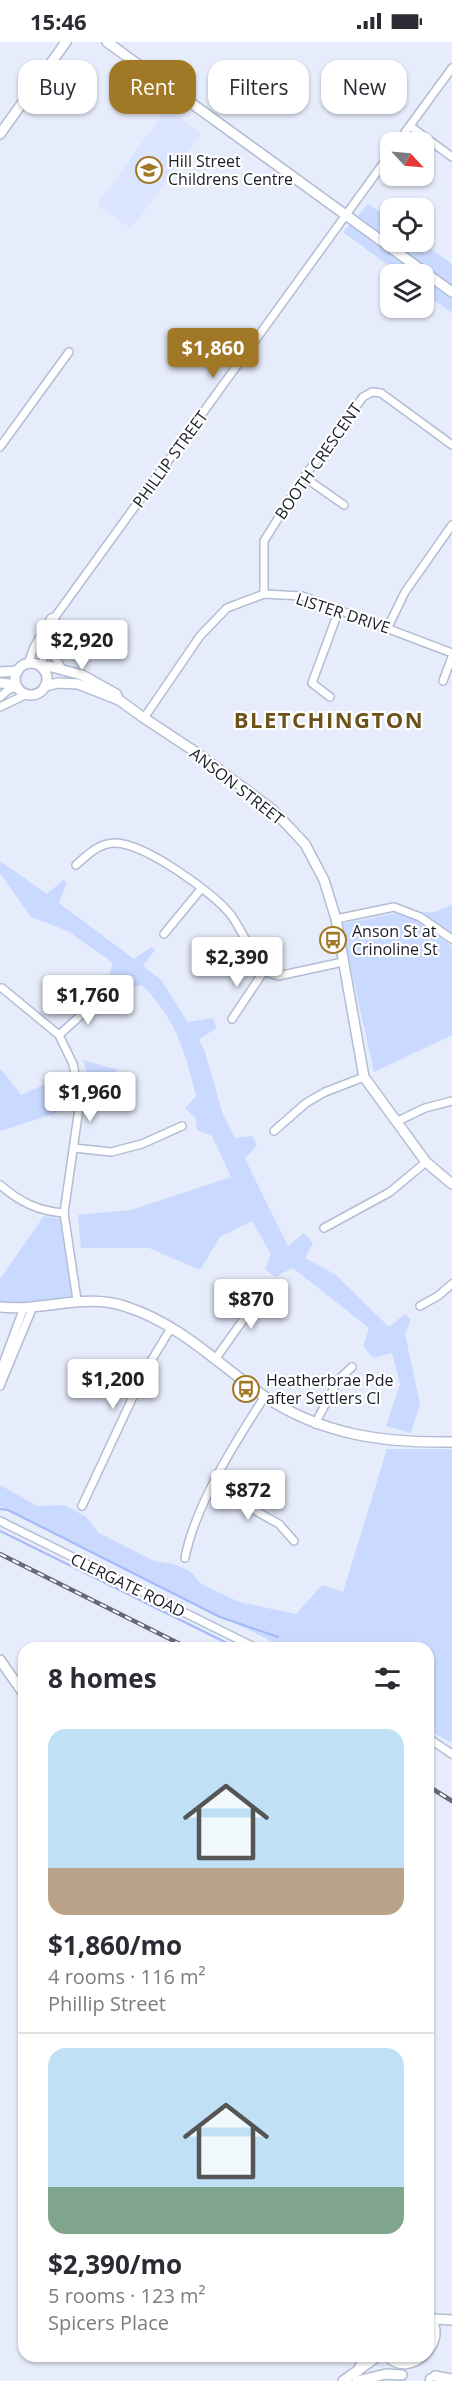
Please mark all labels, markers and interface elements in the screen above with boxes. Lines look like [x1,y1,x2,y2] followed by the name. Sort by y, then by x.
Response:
[30,6,87,36] text: 15:46
[18,60,97,114] chip: Buy
[109,60,196,114] chip: Rent
[208,60,309,114] chip: Filters
[321,60,407,114] chip: New
[380,132,434,186] north arrow
[380,132,434,318] map controls
[168,150,293,190] place label: Hill Street Childrens Centre
[134,155,164,185] school or university icon: Hill Street Childrens Centre
[380,198,434,252] button: locate
[380,264,434,318] button: layers
[164,328,262,379] pin: $1,860
[182,334,244,361] text: $1,860
[270,398,367,524] street label: BOOTH CRESCENT
[127,406,213,512] street label: PHILLIP STREET
[293,587,393,639] street label: LISTER DRIVE
[33,620,131,671] pin: $2,920
[51,626,113,653] text: $2,920
[234,704,424,734] district label: BLETCHINGTON
[185,742,289,830] street label: ANSON STREET
[352,920,438,960] place label: Anson St at Crinoline St
[318,925,348,955] bus stop icon: Anson St at Crinoline St
[188,937,286,988] pin: $2,390
[206,943,268,970] text: $2,390
[39,975,137,1026] pin: $1,760
[57,981,119,1008] text: $1,760
[41,1072,139,1123] pin: $1,960
[59,1078,121,1105] text: $1,960
[215,1279,287,1330] pin: $870
[228,1285,274,1312] text: $870
[64,1359,162,1410] pin: $1,200
[82,1365,144,1392] text: $1,200
[266,1369,393,1409] place label: Heatherbrae Pde after Settlers Cl
[231,1374,261,1404] bus stop icon: Heatherbrae Pde after Settlers Cl
[212,1470,284,1521] pin: $872
[225,1476,271,1503] text: $872
[67,1548,189,1622] street label: CLERGATE ROAD
[48,1660,157,1696] text: 8 homes
[371,1662,404,1695] icon: filters
[172,1768,280,1876] icon: home
[48,1927,182,1963] text: $1,860/mo
[48,1963,206,1990] text: 4 rooms · 116 m²
[48,1990,166,2017] text: Phillip Street
[172,2087,280,2195] icon: home
[48,2246,182,2282] text: $2,390/mo
[48,2282,206,2309] text: 5 rooms · 123 m²
[48,2309,169,2336] text: Spicers Place

